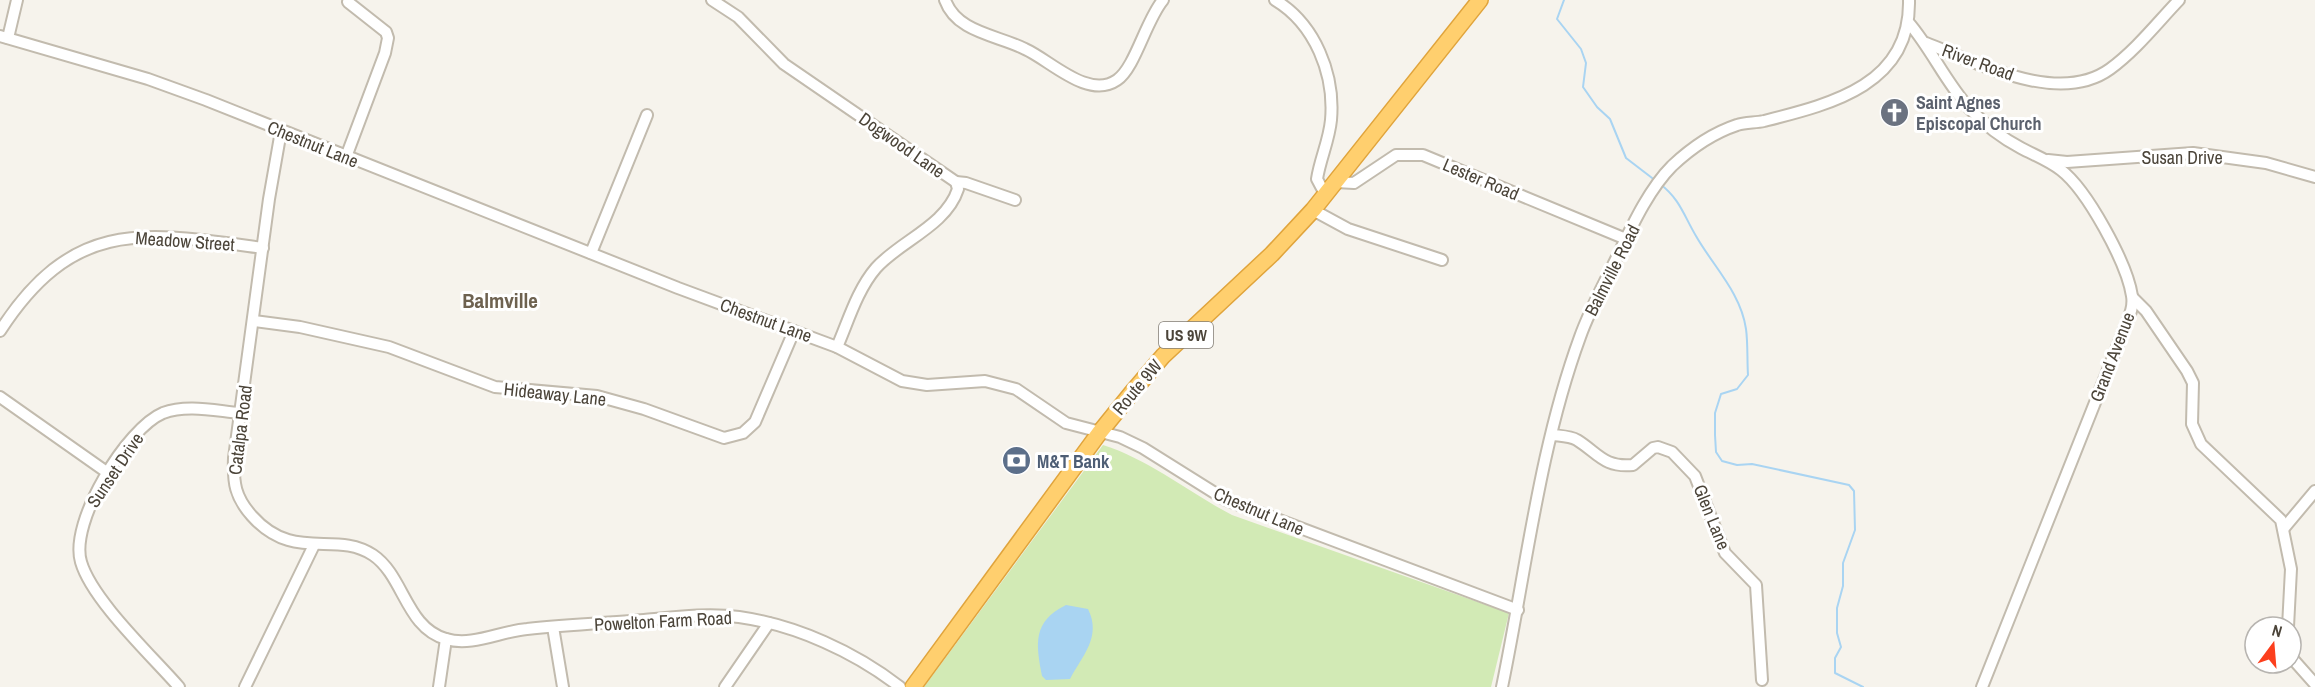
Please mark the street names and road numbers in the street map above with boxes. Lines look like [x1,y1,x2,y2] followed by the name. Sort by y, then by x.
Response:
[1939,37,2017,87] street label: River Road
[854,106,950,184] street label: Dogwood Lane
[264,114,362,174] street label: Chestnut Lane
[2141,145,2223,170] street label: Susan Drive
[1439,152,1523,206] street label: Lester Road
[1578,220,1646,320] street label: Balmville Road
[135,225,235,257] street label: Meadow Street
[717,292,815,348] street label: Chestnut Lane
[2083,309,2141,405] street label: Grand Avenue
[1159,322,1213,348] road number: US 9W
[1106,354,1168,420] street label: Route 9W
[503,376,607,412] street label: Hideaway Lane
[222,384,258,476] street label: Catalpa Road
[81,428,149,512] street label: Sunset Drive
[1210,481,1308,541] street label: Chestnut Lane
[1688,481,1736,553] street label: Glen Lane
[593,605,733,637] street label: Powelton Farm Road

